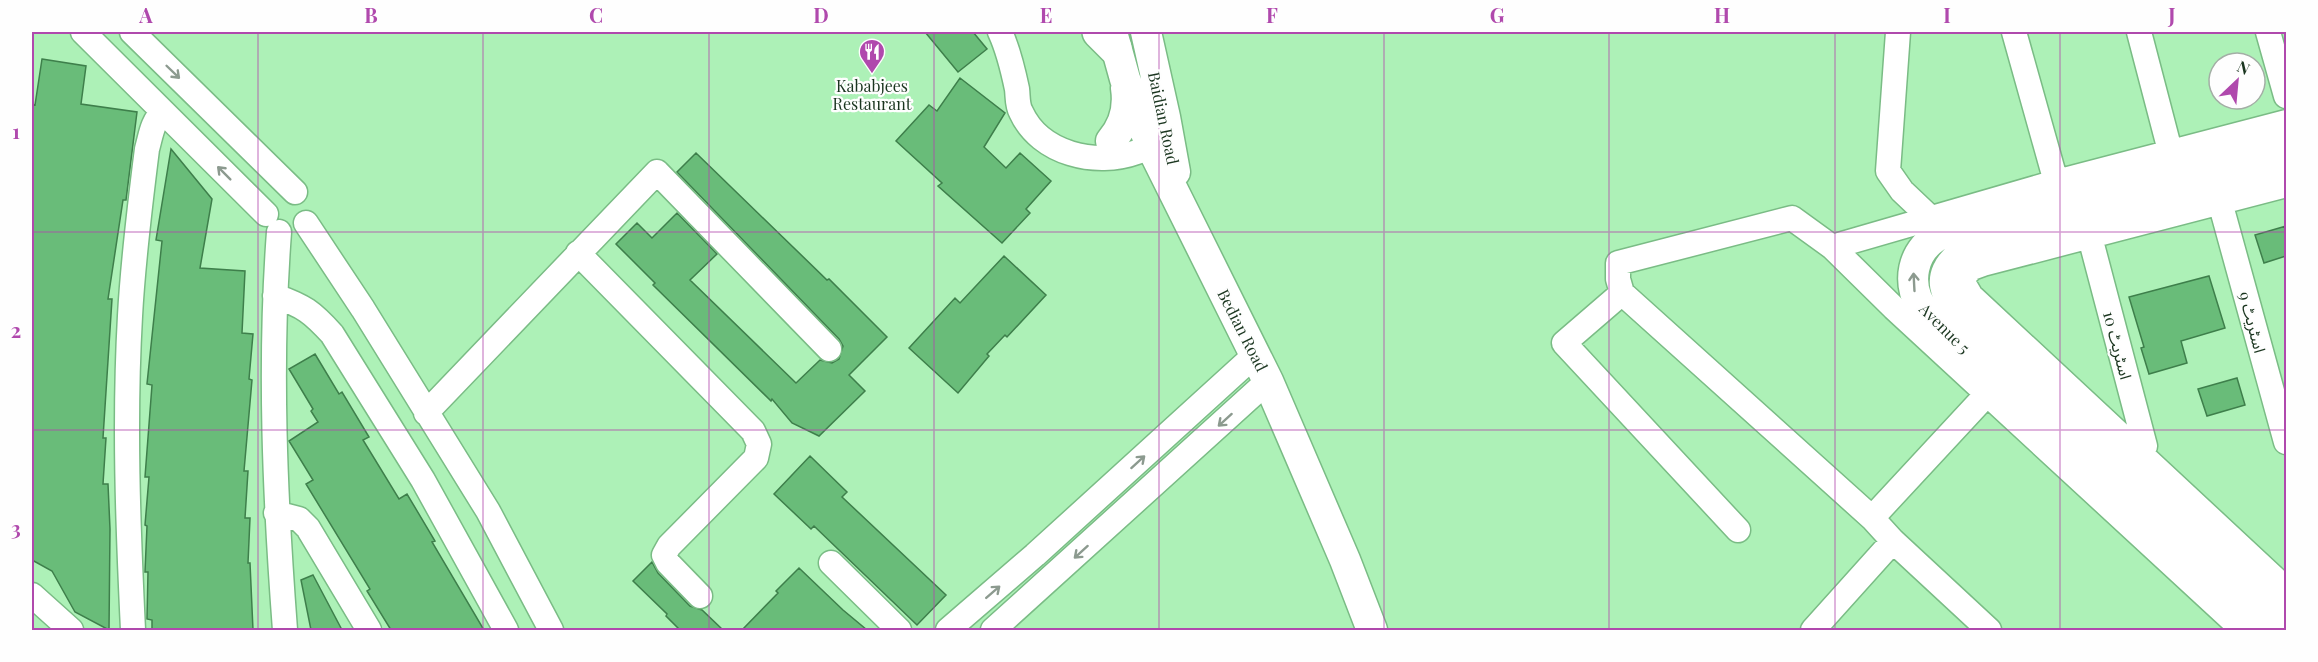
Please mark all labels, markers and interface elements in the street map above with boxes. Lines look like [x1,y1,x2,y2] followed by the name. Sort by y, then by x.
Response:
[138,1,153,28] text: A
[364,1,378,28] text: B
[589,1,603,28] text: C
[813,1,829,28] text: D
[1040,1,1052,28] text: E
[1266,1,1278,28] text: F
[1490,1,1505,28] text: G
[1714,1,1730,28] text: H
[1943,1,1951,28] text: I
[2167,1,2176,28] text: J
[857,37,887,75] restaurant icon: Kababjees Restaurant
[2207,51,2267,111] north arrow
[2234,55,2254,79] text: N
[166,65,181,80] one-way arrow
[1144,70,1184,166] street label: Baidian Road
[833,75,912,114] place label: Kababjees Restaurant
[12,117,20,144] text: 1
[217,166,232,180] one-way arrow
[1908,273,1919,292] one-way arrow
[1213,285,1273,375] street label: Bedian Road
[2235,289,2271,355] street label: اسٹریٹ 9
[1914,297,1975,358] street label: Avenue 5
[2099,308,2137,382] street label: اسٹریٹ 10
[11,316,21,343] text: 2
[1218,413,1233,427] one-way arrow
[1130,455,1145,469] one-way arrow
[11,514,21,541] text: 3
[1074,545,1089,559] one-way arrow
[985,585,1000,599] one-way arrow

